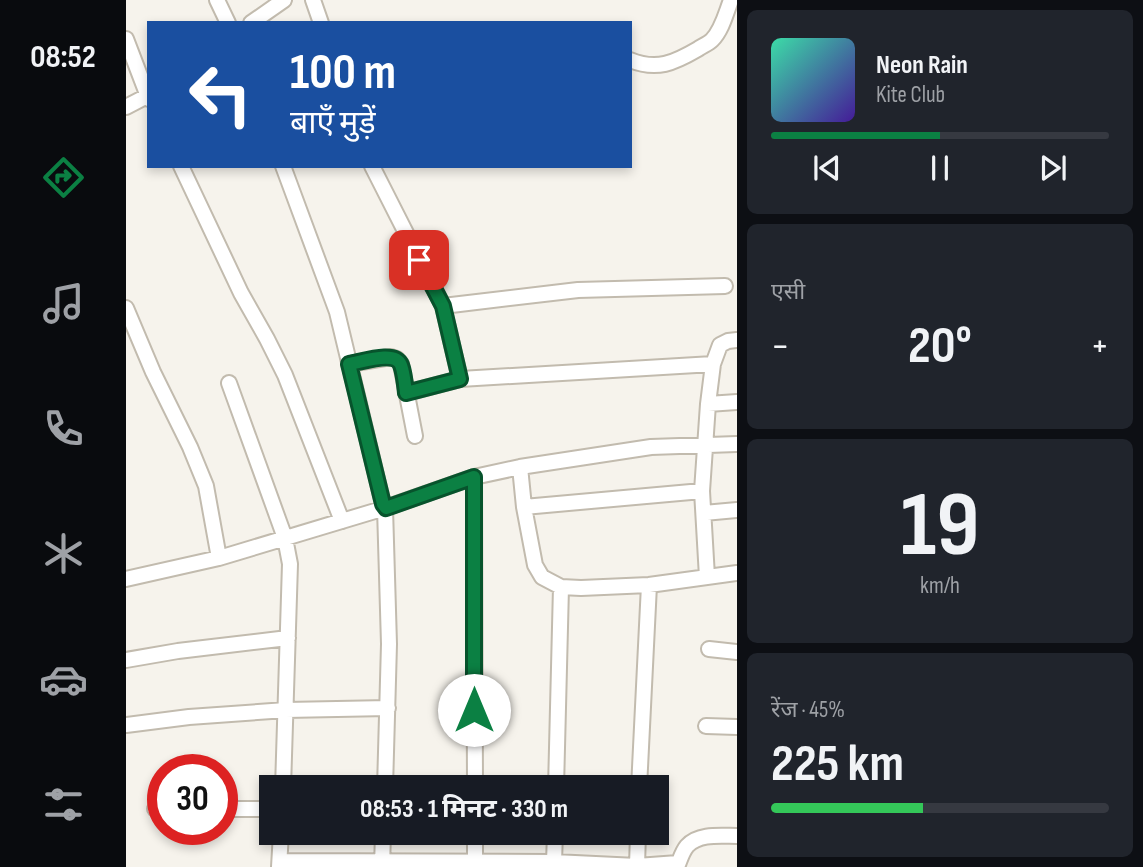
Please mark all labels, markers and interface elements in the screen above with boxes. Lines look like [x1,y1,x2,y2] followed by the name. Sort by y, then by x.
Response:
[30,38,96,77] text: 08:52
[290,44,396,103] text: 100 m
[175,49,266,140] icon: left
[876,50,968,81] text: Neon Rain
[876,81,945,109] text: Kite Club
[290,104,376,143] text: बाएँ मुड़ें
[808,149,846,187] icon: previous
[921,149,959,187] icon: pause
[1034,149,1072,187] icon: next
[39,153,88,202] icon: directions
[389,230,449,290] pin
[400,241,438,279] icon: arrive
[771,278,805,306] text: एसी
[39,279,88,328] icon: music
[908,315,972,378] text: 20°
[771,324,790,369] text: −
[1090,324,1109,369] text: +
[39,404,88,453] icon: phone
[901,472,979,581] text: 19
[39,529,88,578] icon: climate
[920,572,960,600] text: km/h
[39,655,88,704] icon: car
[437,673,511,747] position arrow
[771,696,845,724] text: रेंज · 45%
[771,733,904,796] text: 225 km
[147,754,238,845] speed limit sign: 30
[39,780,88,829] icon: filters
[360,794,568,825] text: 08:53 · 1 मिनट · 330 m

